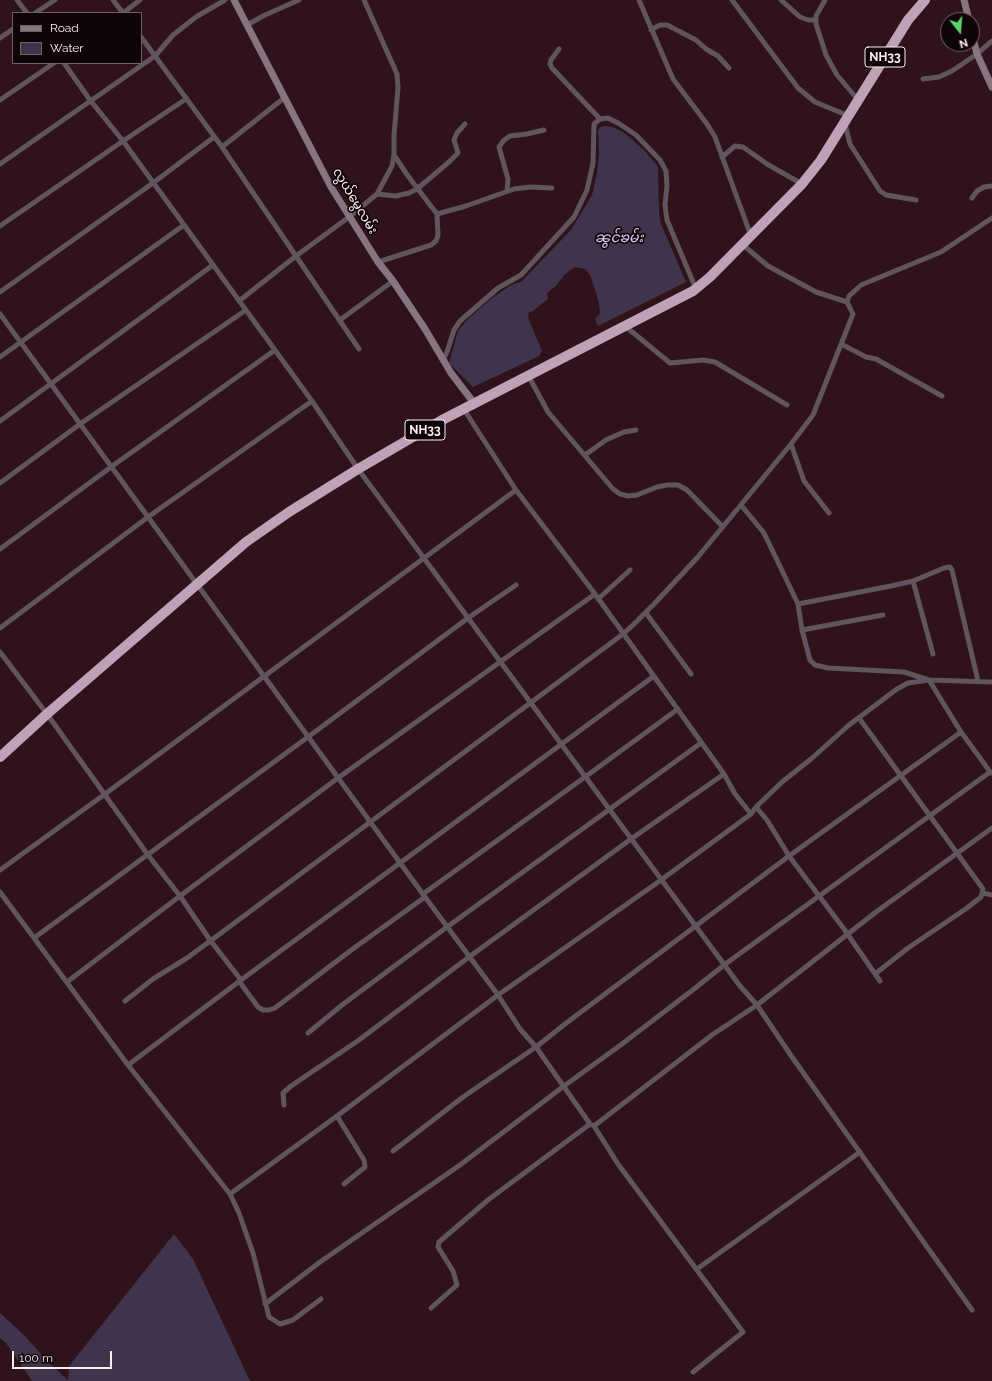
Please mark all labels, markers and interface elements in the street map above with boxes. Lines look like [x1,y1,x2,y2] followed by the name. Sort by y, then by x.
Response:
[12,12,142,64] legend
[940,12,980,52] north arrow
[50,21,79,35] text: Road
[957,36,969,50] text: N
[50,41,84,55] text: Water
[865,47,905,67] road number: NH33
[329,165,381,237] street label: လွယ်မွေလမ်း
[595,230,643,246] water label: ၼွင်ၶမ်း
[405,420,445,440] road number: NH33
[14,1343,114,1369] scale bar
[19,1351,53,1365] text: 100 m

